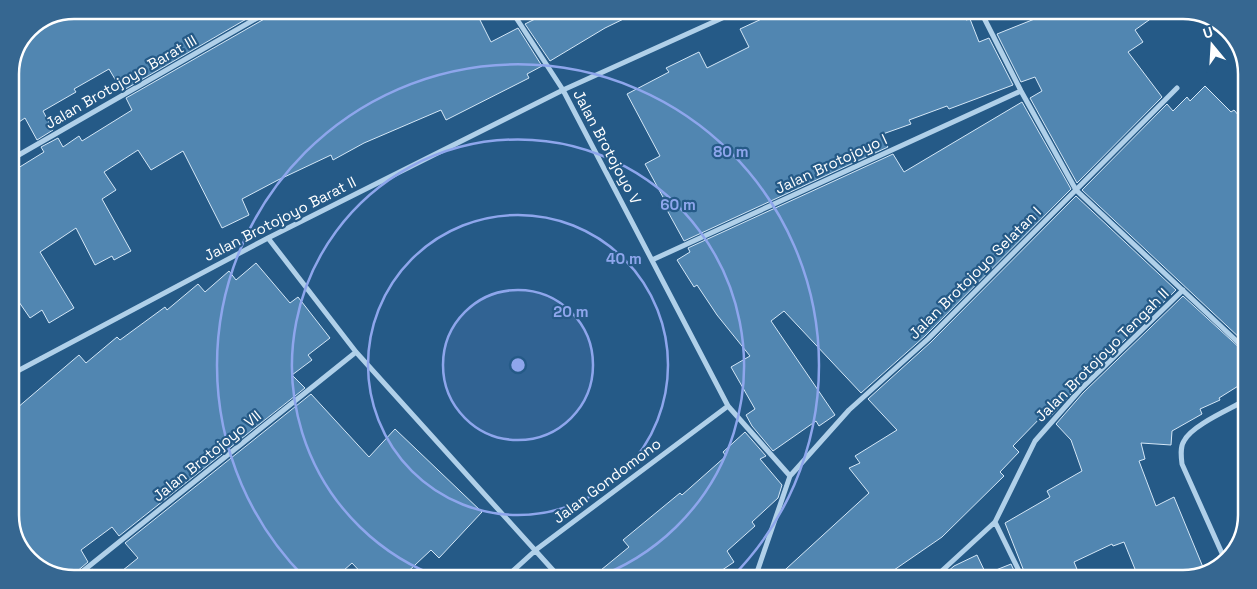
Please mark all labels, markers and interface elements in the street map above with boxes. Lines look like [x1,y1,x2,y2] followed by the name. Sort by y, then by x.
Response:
[1187,20,1237,70] north arrow
[1201,23,1215,43] text: U
[42,30,200,133] street label: Jalan Brotojoyo Barat III
[569,86,646,207] street label: Jalan Brotojoyo V
[772,129,890,198] street label: Jalan Brotojoyo I
[713,142,749,161] text: 80 m
[201,172,359,265] street label: Jalan Brotojoyo Barat II
[660,195,696,214] text: 60 m
[904,202,1045,343] street label: Jalan Brotojoyo Selatan I
[606,249,642,268] text: 40 m
[1031,284,1173,426] street label: Jalan Brotojoyo Tengah II
[553,302,589,321] text: 20 m
[509,356,527,374] centre of rings
[148,406,265,505] street label: Jalan Brotojoyo VII
[549,434,665,527] street label: Jalan Gondomono

